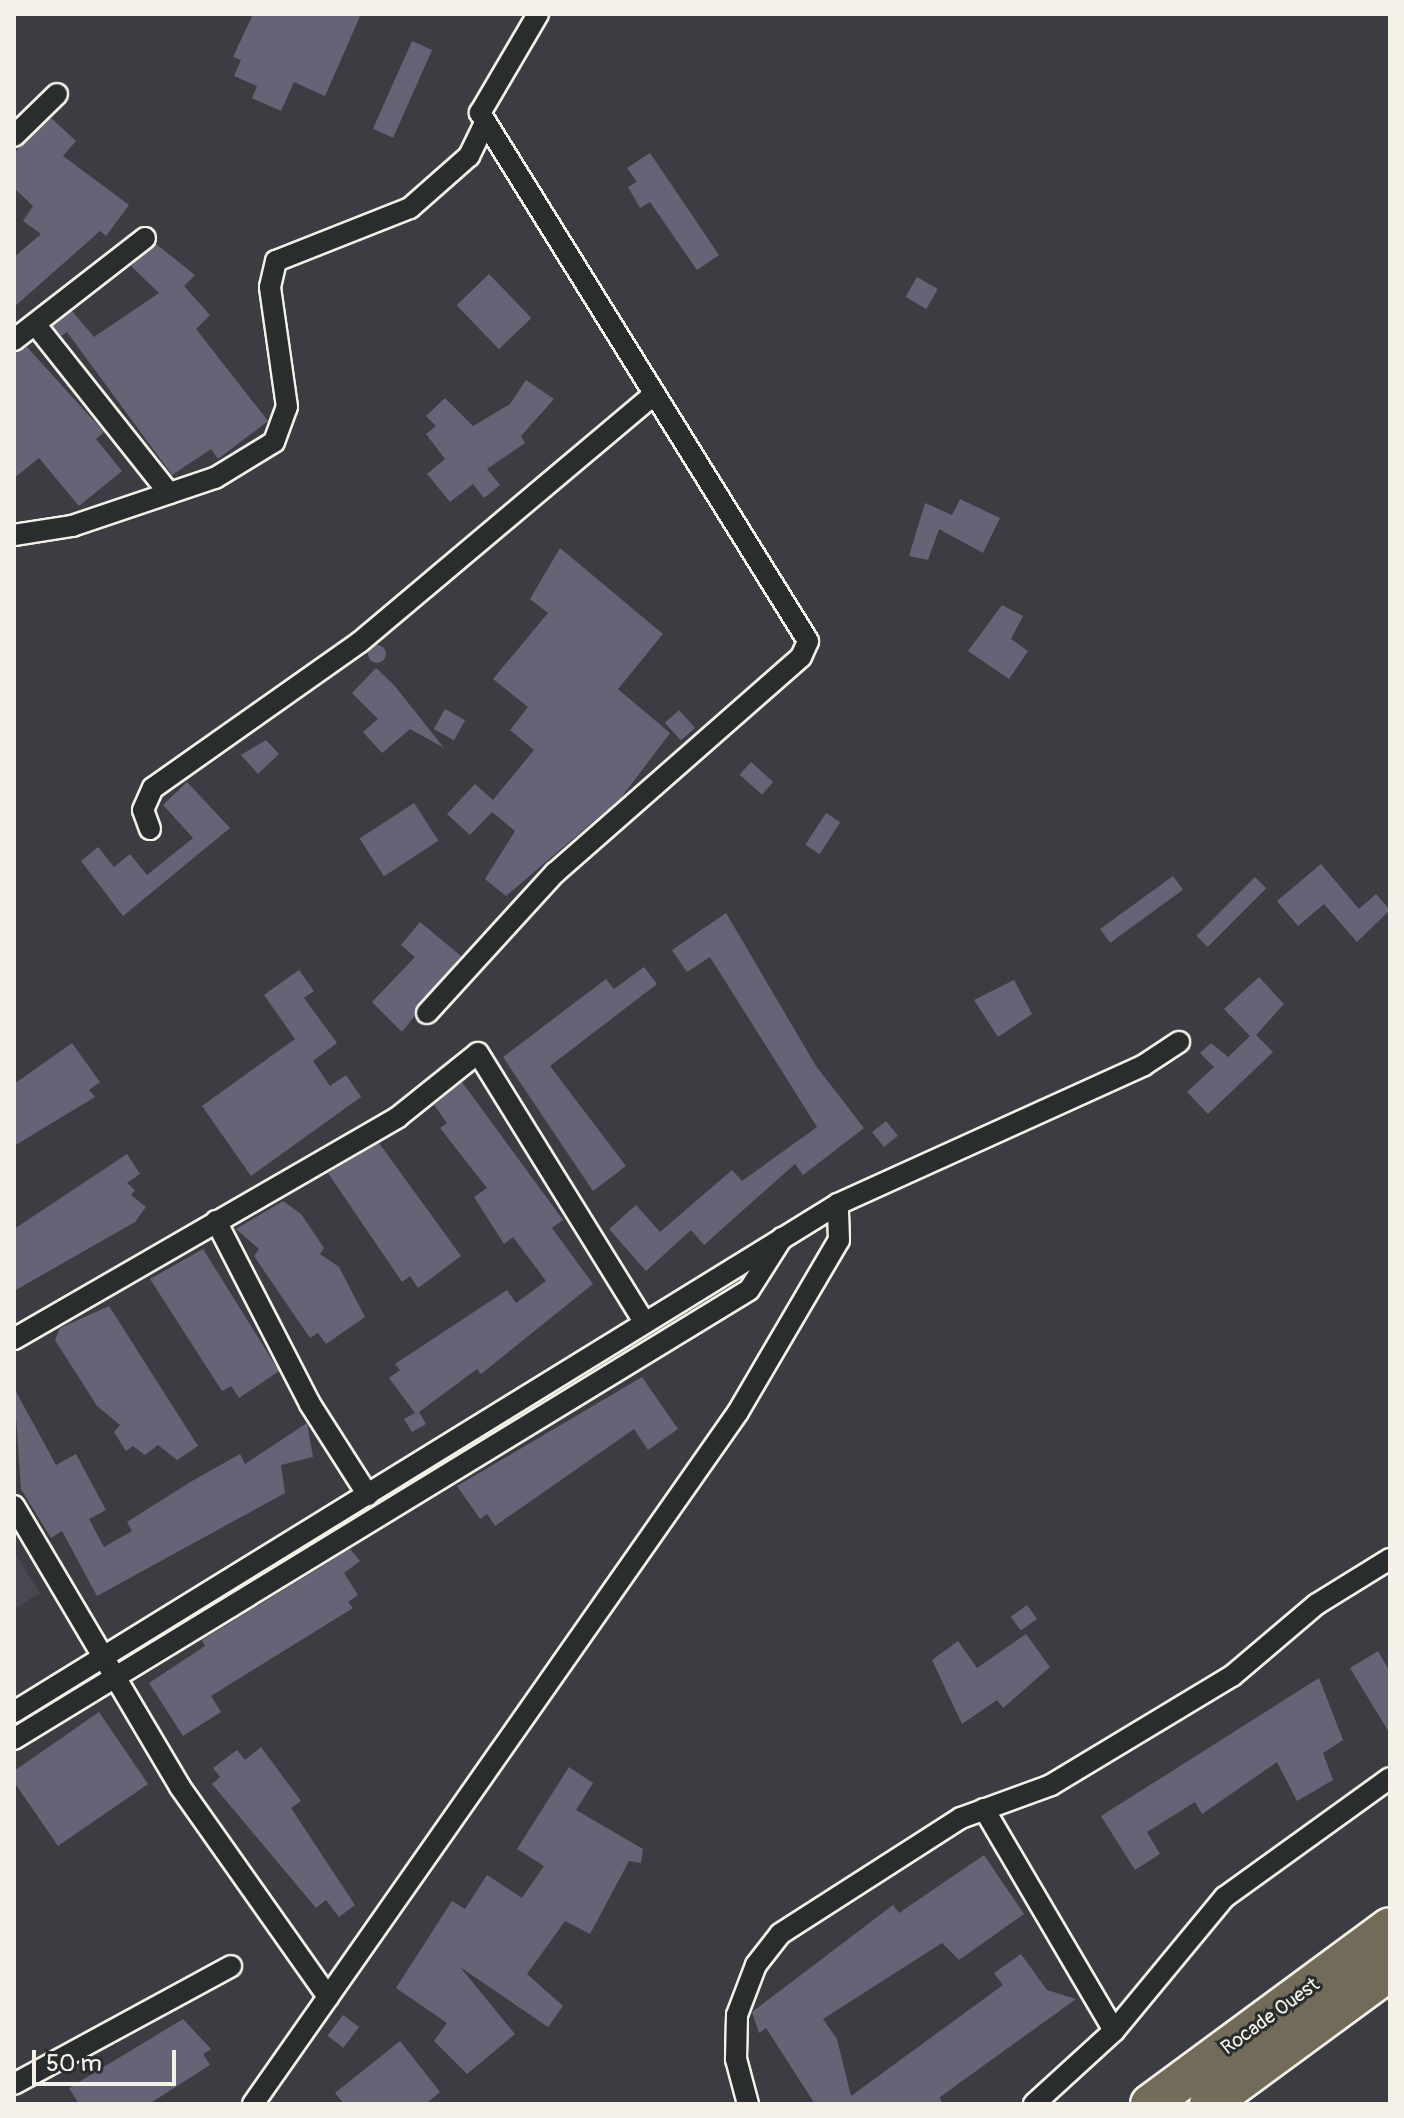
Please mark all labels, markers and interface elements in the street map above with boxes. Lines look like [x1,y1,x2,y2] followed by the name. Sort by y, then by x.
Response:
[1216,1972,1324,2060] street label: Rocade Ouest
[36,2034,180,2084] scale bar
[46,2049,102,2078] text: 50 m

